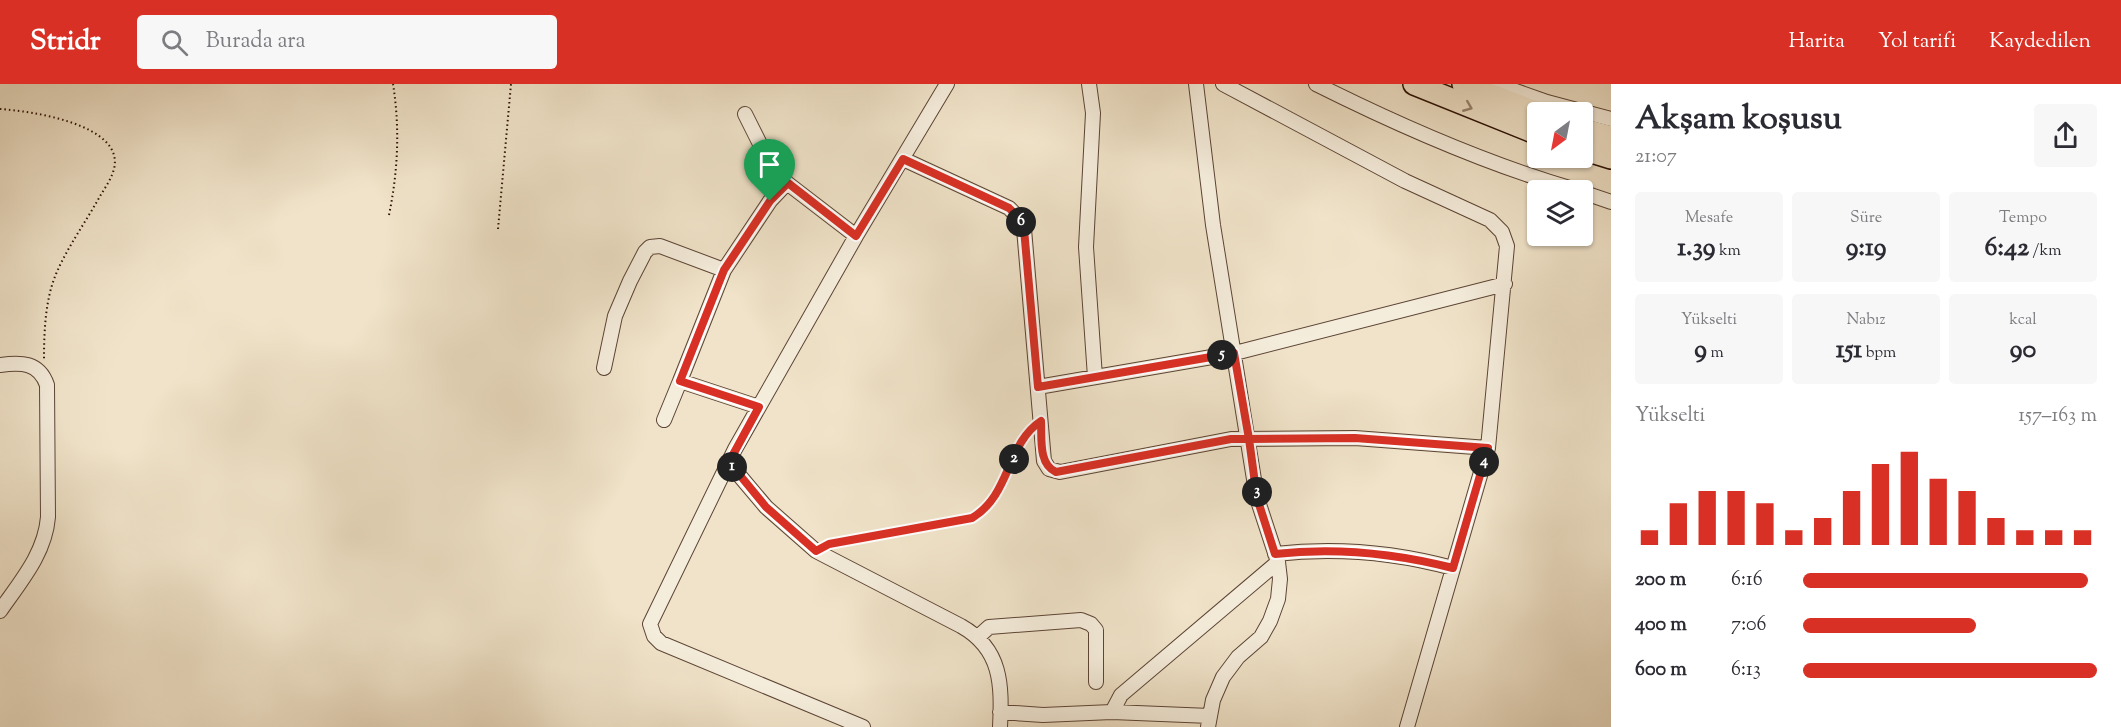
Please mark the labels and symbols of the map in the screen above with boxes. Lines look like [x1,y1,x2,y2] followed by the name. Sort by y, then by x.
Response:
[1461,100,1472,112] one-way arrow
[1527,102,1593,168] north arrow
[744,139,795,201] pin
[1006,207,1036,237] pin: 6
[1207,340,1237,370] pin: 5
[999,444,1029,474] pin: 2
[1469,447,1499,477] pin: 4
[717,452,747,482] pin: 1
[1242,477,1272,507] pin: 3

